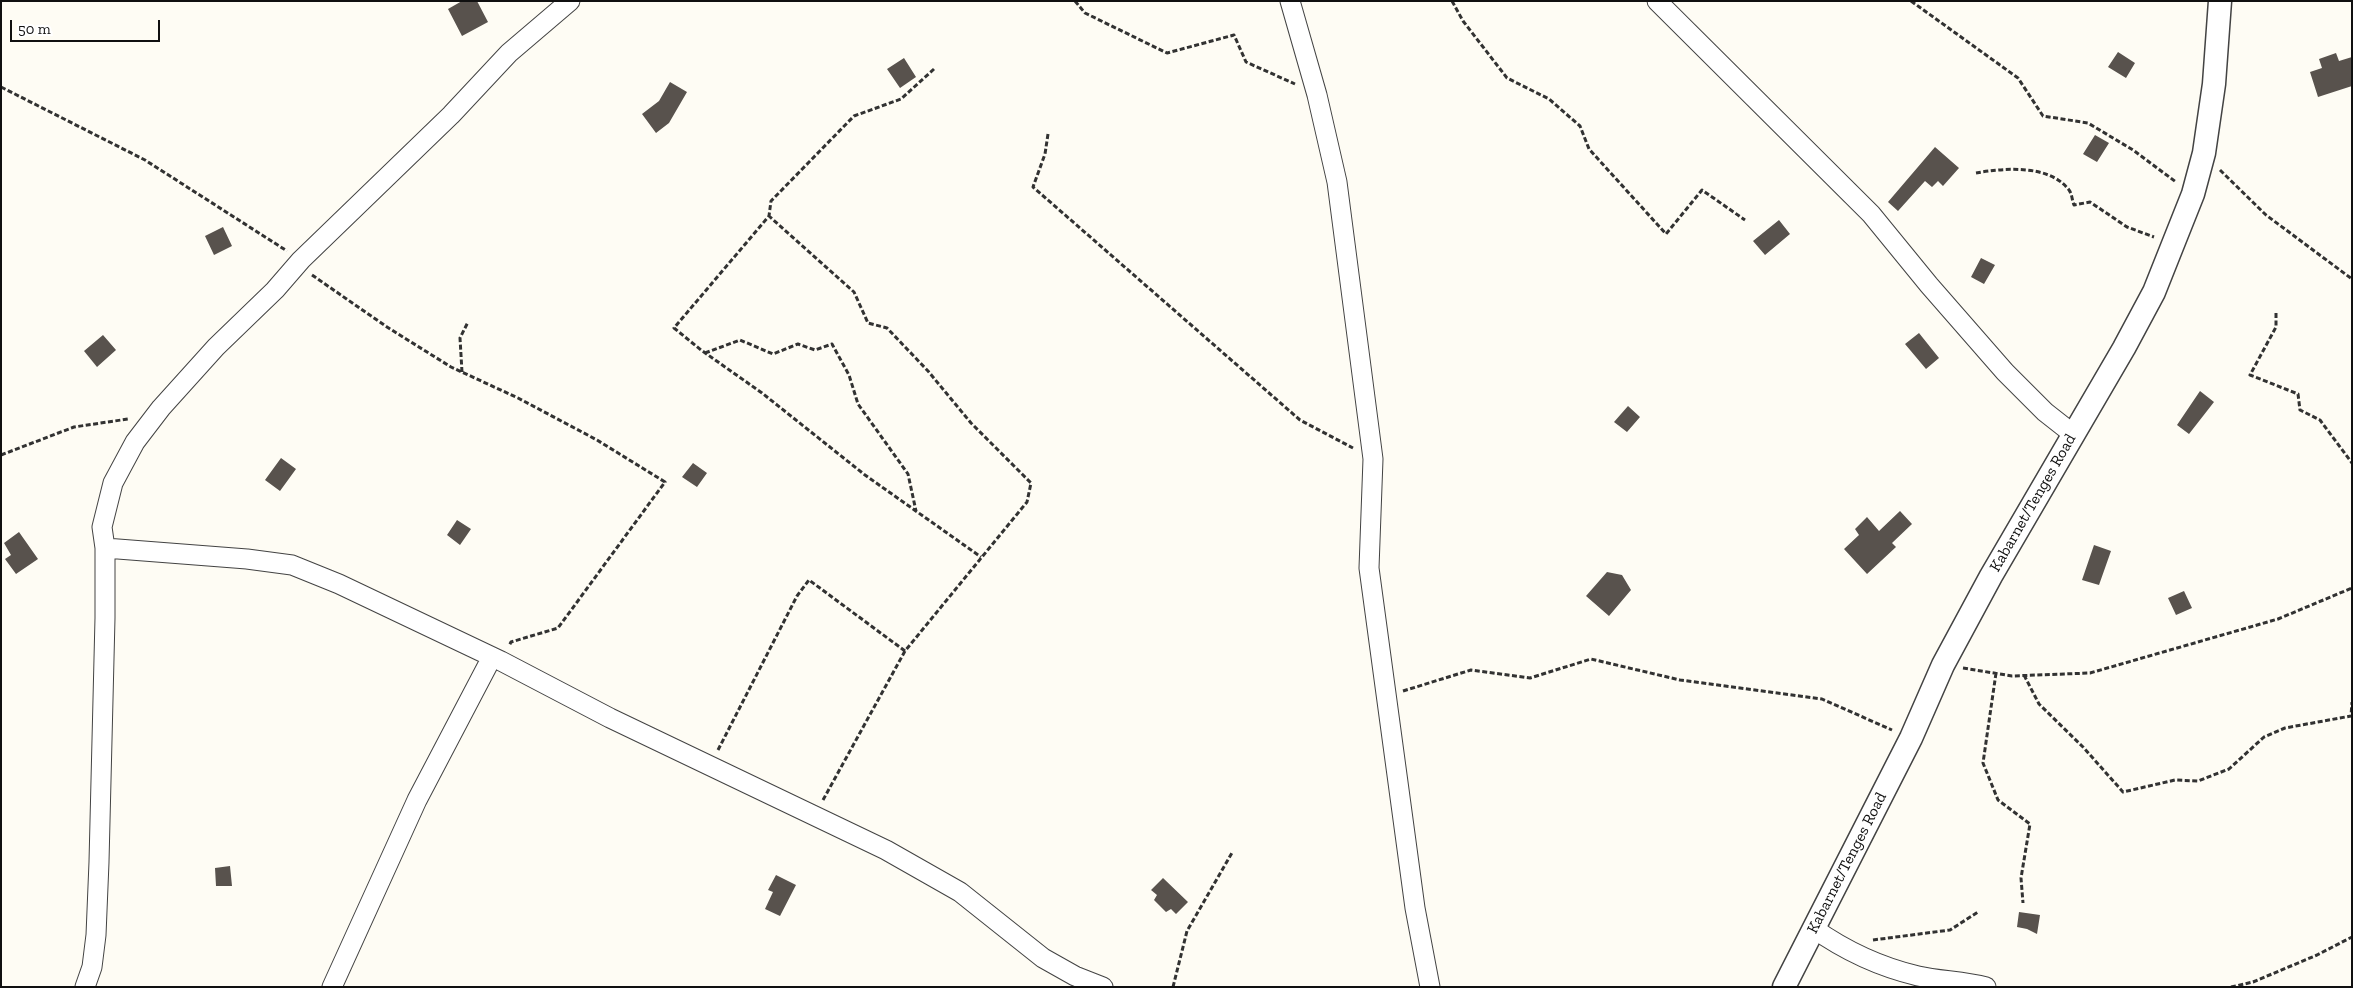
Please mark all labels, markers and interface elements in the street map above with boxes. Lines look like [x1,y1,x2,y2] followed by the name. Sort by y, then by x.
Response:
[12,10,162,42] scale bar
[18,20,51,38] text: 50 m
[1986,431,2080,575] street label: Kabarnet/Tenges Road
[1803,789,1891,937] street label: Kabarnet/Tenges Road

